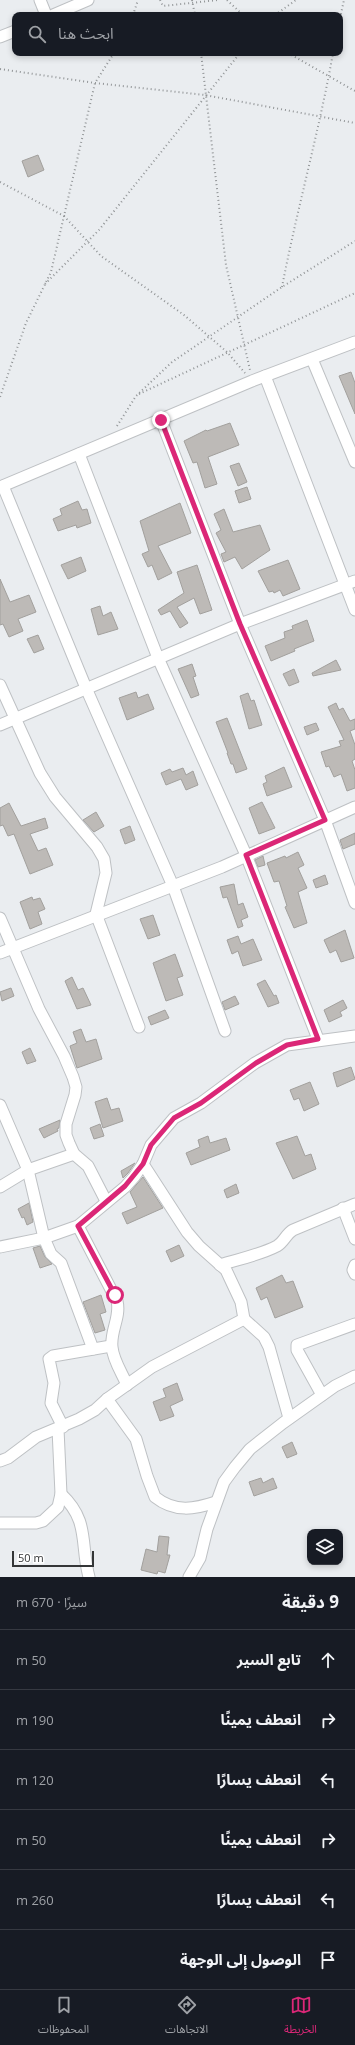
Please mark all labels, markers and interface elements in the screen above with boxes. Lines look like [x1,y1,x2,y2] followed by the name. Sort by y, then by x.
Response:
[12,12,343,56] search box
[26,23,48,45] icon: search
[58,23,114,43] text: ابحث هنا
[152,411,170,429] route end
[106,1286,124,1304] route start
[307,1529,343,1565] map controls
[307,1529,343,1565] button: layers
[12,1549,94,1568] scale bar
[18,1550,44,1565] text: 50 m
[282,1590,339,1613] text: 9 دقيقة
[16,1593,87,1611] text: سيرًا · 670 m
[237,1649,301,1669] text: تابع السير
[317,1649,339,1671] icon: ahead
[16,1651,46,1669] text: 50 m
[220,1709,301,1729] text: انعطف يمينًا
[317,1709,339,1731] icon: right
[16,1711,54,1729] text: 190 m
[217,1769,301,1789] text: انعطف يسارًا
[317,1769,339,1791] icon: left
[16,1771,54,1789] text: 120 m
[220,1829,301,1849] text: انعطف يمينًا
[317,1829,339,1851] icon: right
[16,1831,46,1849] text: 50 m
[217,1889,301,1909] text: انعطف يسارًا
[317,1889,339,1911] icon: left
[16,1891,54,1909] text: 260 m
[180,1949,301,1969] text: الوصول إلى الوجهة
[317,1949,339,1971] icon: arrive
[38,1994,89,2041] tab: المحفوظات
[165,1994,208,2041] tab: الاتجاهات
[284,1994,317,2041] tab: الخريطة

